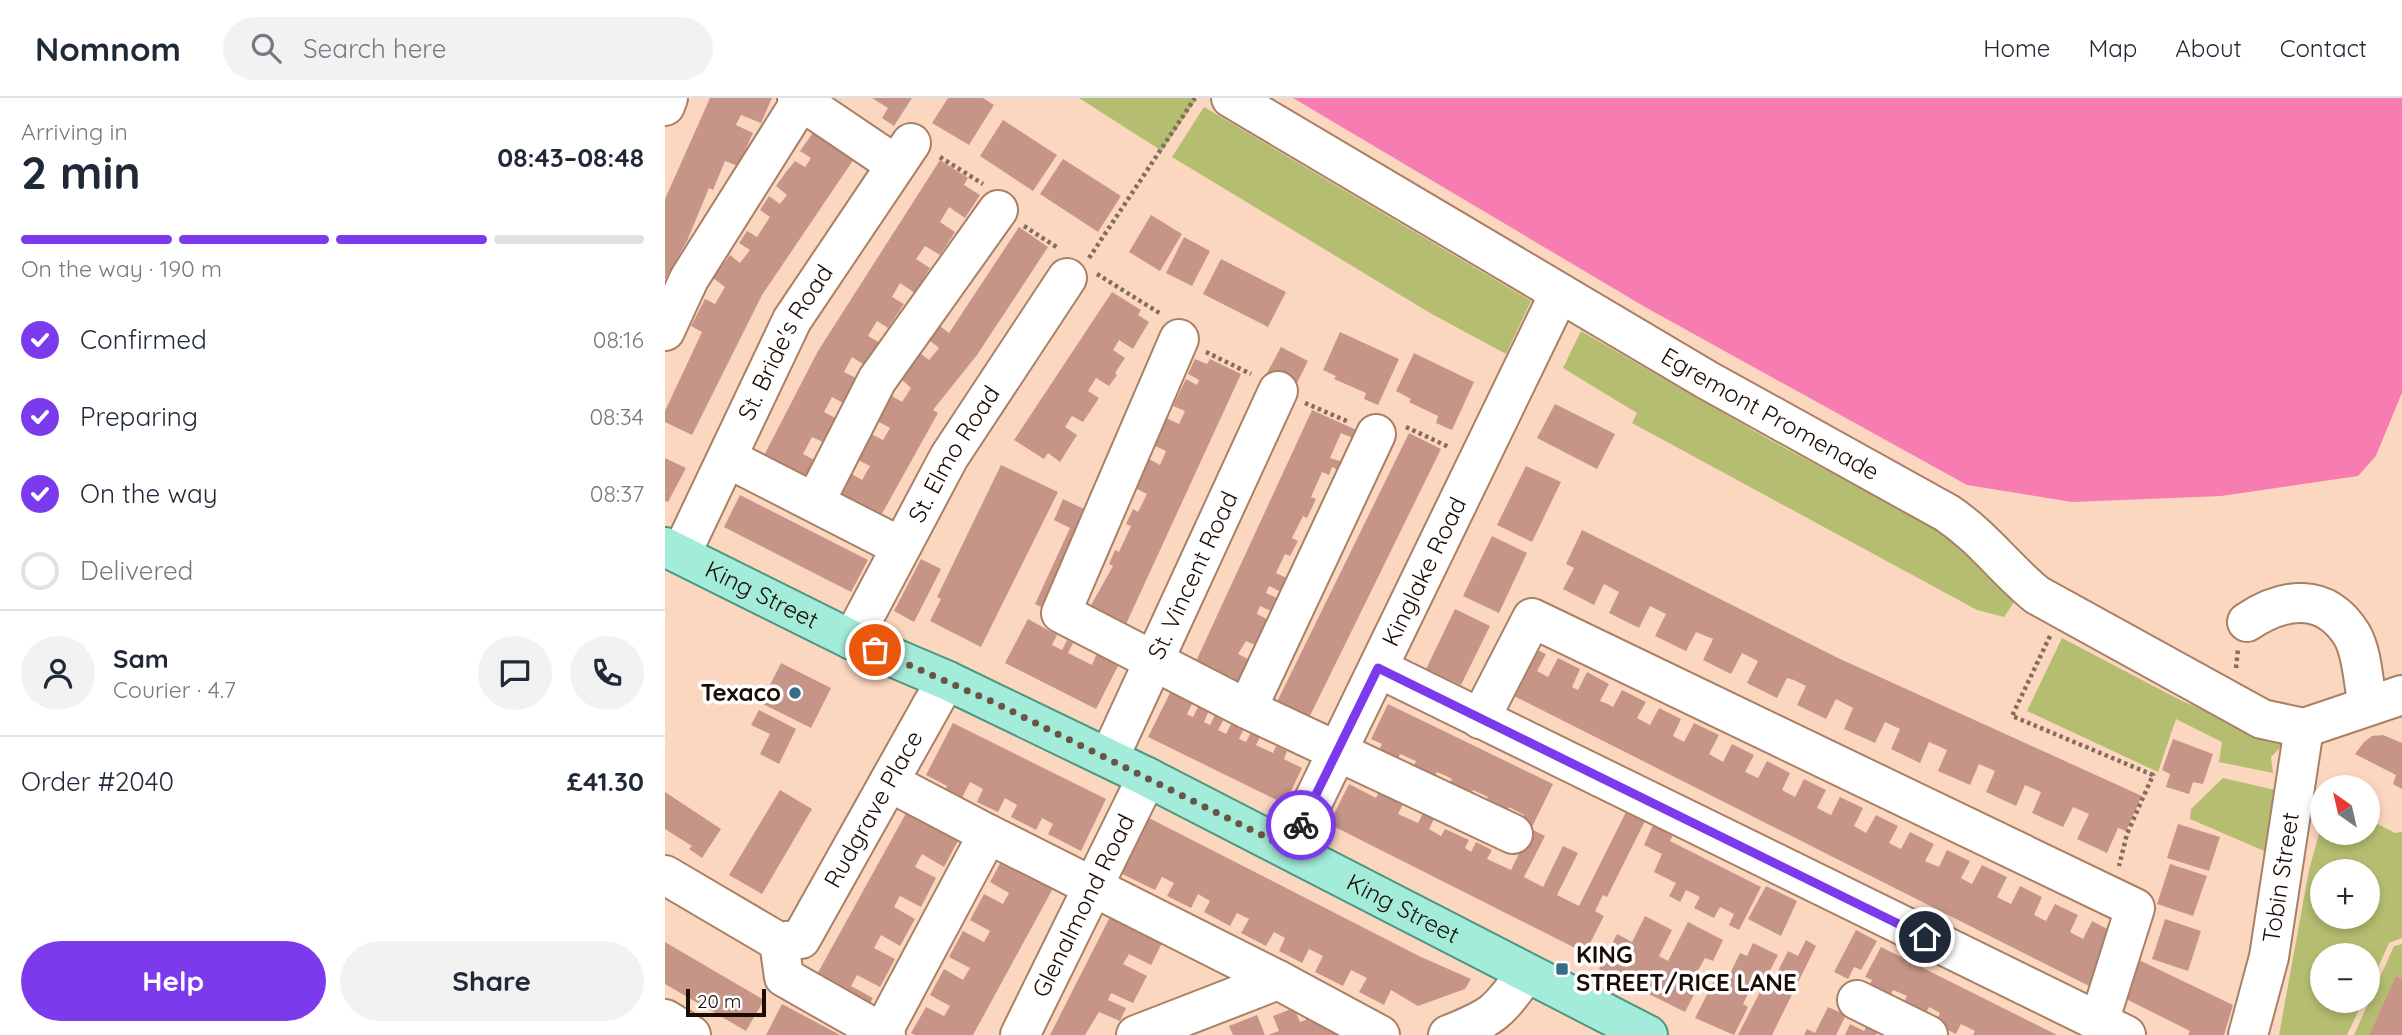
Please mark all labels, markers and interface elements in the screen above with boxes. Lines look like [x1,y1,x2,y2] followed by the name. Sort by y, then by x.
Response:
[223,17,713,80] search box
[35,28,181,69] text: Nomnom
[247,29,285,67] icon: search
[303,32,447,65] text: Search here
[1983,33,2050,63] text: Home
[2088,33,2137,63] text: Map
[2175,33,2242,63] text: About
[2280,33,2367,63] text: Contact
[21,117,128,146] text: Arriving in
[497,141,644,174] text: 08:43–08:48
[21,143,141,201] text: 2 min
[21,254,222,283] text: On the way · 190 m
[731,258,839,425] street label: St. Bride's Road
[21,321,59,359] icon: check
[80,323,207,356] text: Confirmed
[593,325,644,354] text: 08:16
[1656,340,1885,486] street label: Egremont Promenade
[901,380,1006,527] street label: St. Elmo Road
[21,398,59,436] icon: check
[80,400,198,433] text: Preparing
[589,402,644,431] text: 08:34
[21,475,59,513] icon: check
[80,477,218,510] text: On the way
[590,479,644,508] text: 08:37
[1141,486,1244,664] street label: St. Vincent Road
[1375,492,1472,651] street label: Kinglake Road
[80,554,193,587] text: Delivered
[701,554,824,635] street label: King Street
[845,620,905,680] pin
[856,631,894,669] icon: bag
[21,636,95,710] button: person
[478,636,552,710] button: chat
[570,636,644,710] button: phone
[113,642,169,675] text: Sam
[113,675,236,704] text: Courier · 4.7
[700,677,781,707] place label: Texaco
[787,685,803,701] marker: Texaco
[817,725,929,893] street label: Rudgrave Place
[21,765,174,798] text: Order #2040
[567,765,644,798] text: £41.30
[2310,775,2380,845] north arrow
[2310,775,2380,1013] map controls
[1266,790,1336,860] courier
[1282,806,1320,844] icon: bike
[1025,809,1140,1002] street label: Glenalmond Road
[2255,810,2305,945] street label: Tobin Street
[2310,859,2380,929] button: +
[1342,867,1465,949] street label: King Street
[1895,907,1955,967] pin
[1906,918,1944,956] icon: home
[1576,939,1797,997] place label: KING STREET/RICE LANE
[21,941,326,1021] button: Help
[340,941,644,1021] button: Share
[2310,943,2380,1013] button: −
[1554,961,1570,977] marker: KING STREET/RICE LANE
[686,986,767,1018] scale bar
[697,989,741,1013] text: 20 m

